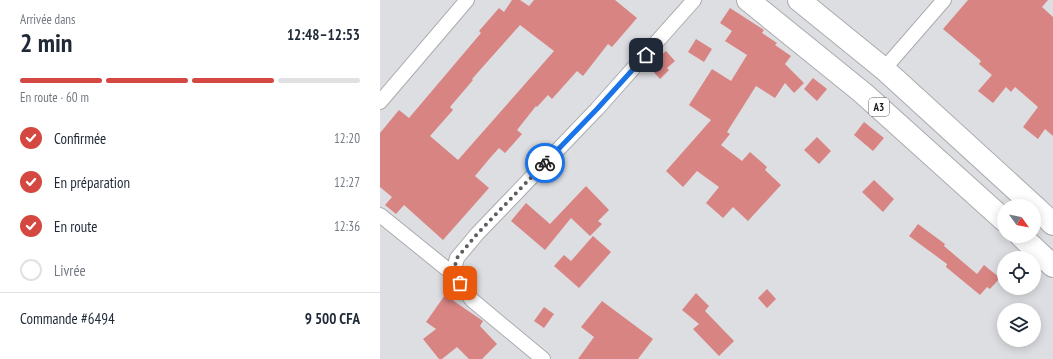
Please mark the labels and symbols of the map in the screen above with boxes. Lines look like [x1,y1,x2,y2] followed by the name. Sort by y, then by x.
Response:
[629,38,663,72] pin
[869,98,889,116] road number: A3
[525,143,565,183] courier
[997,199,1041,243] north arrow
[443,266,477,300] pin

